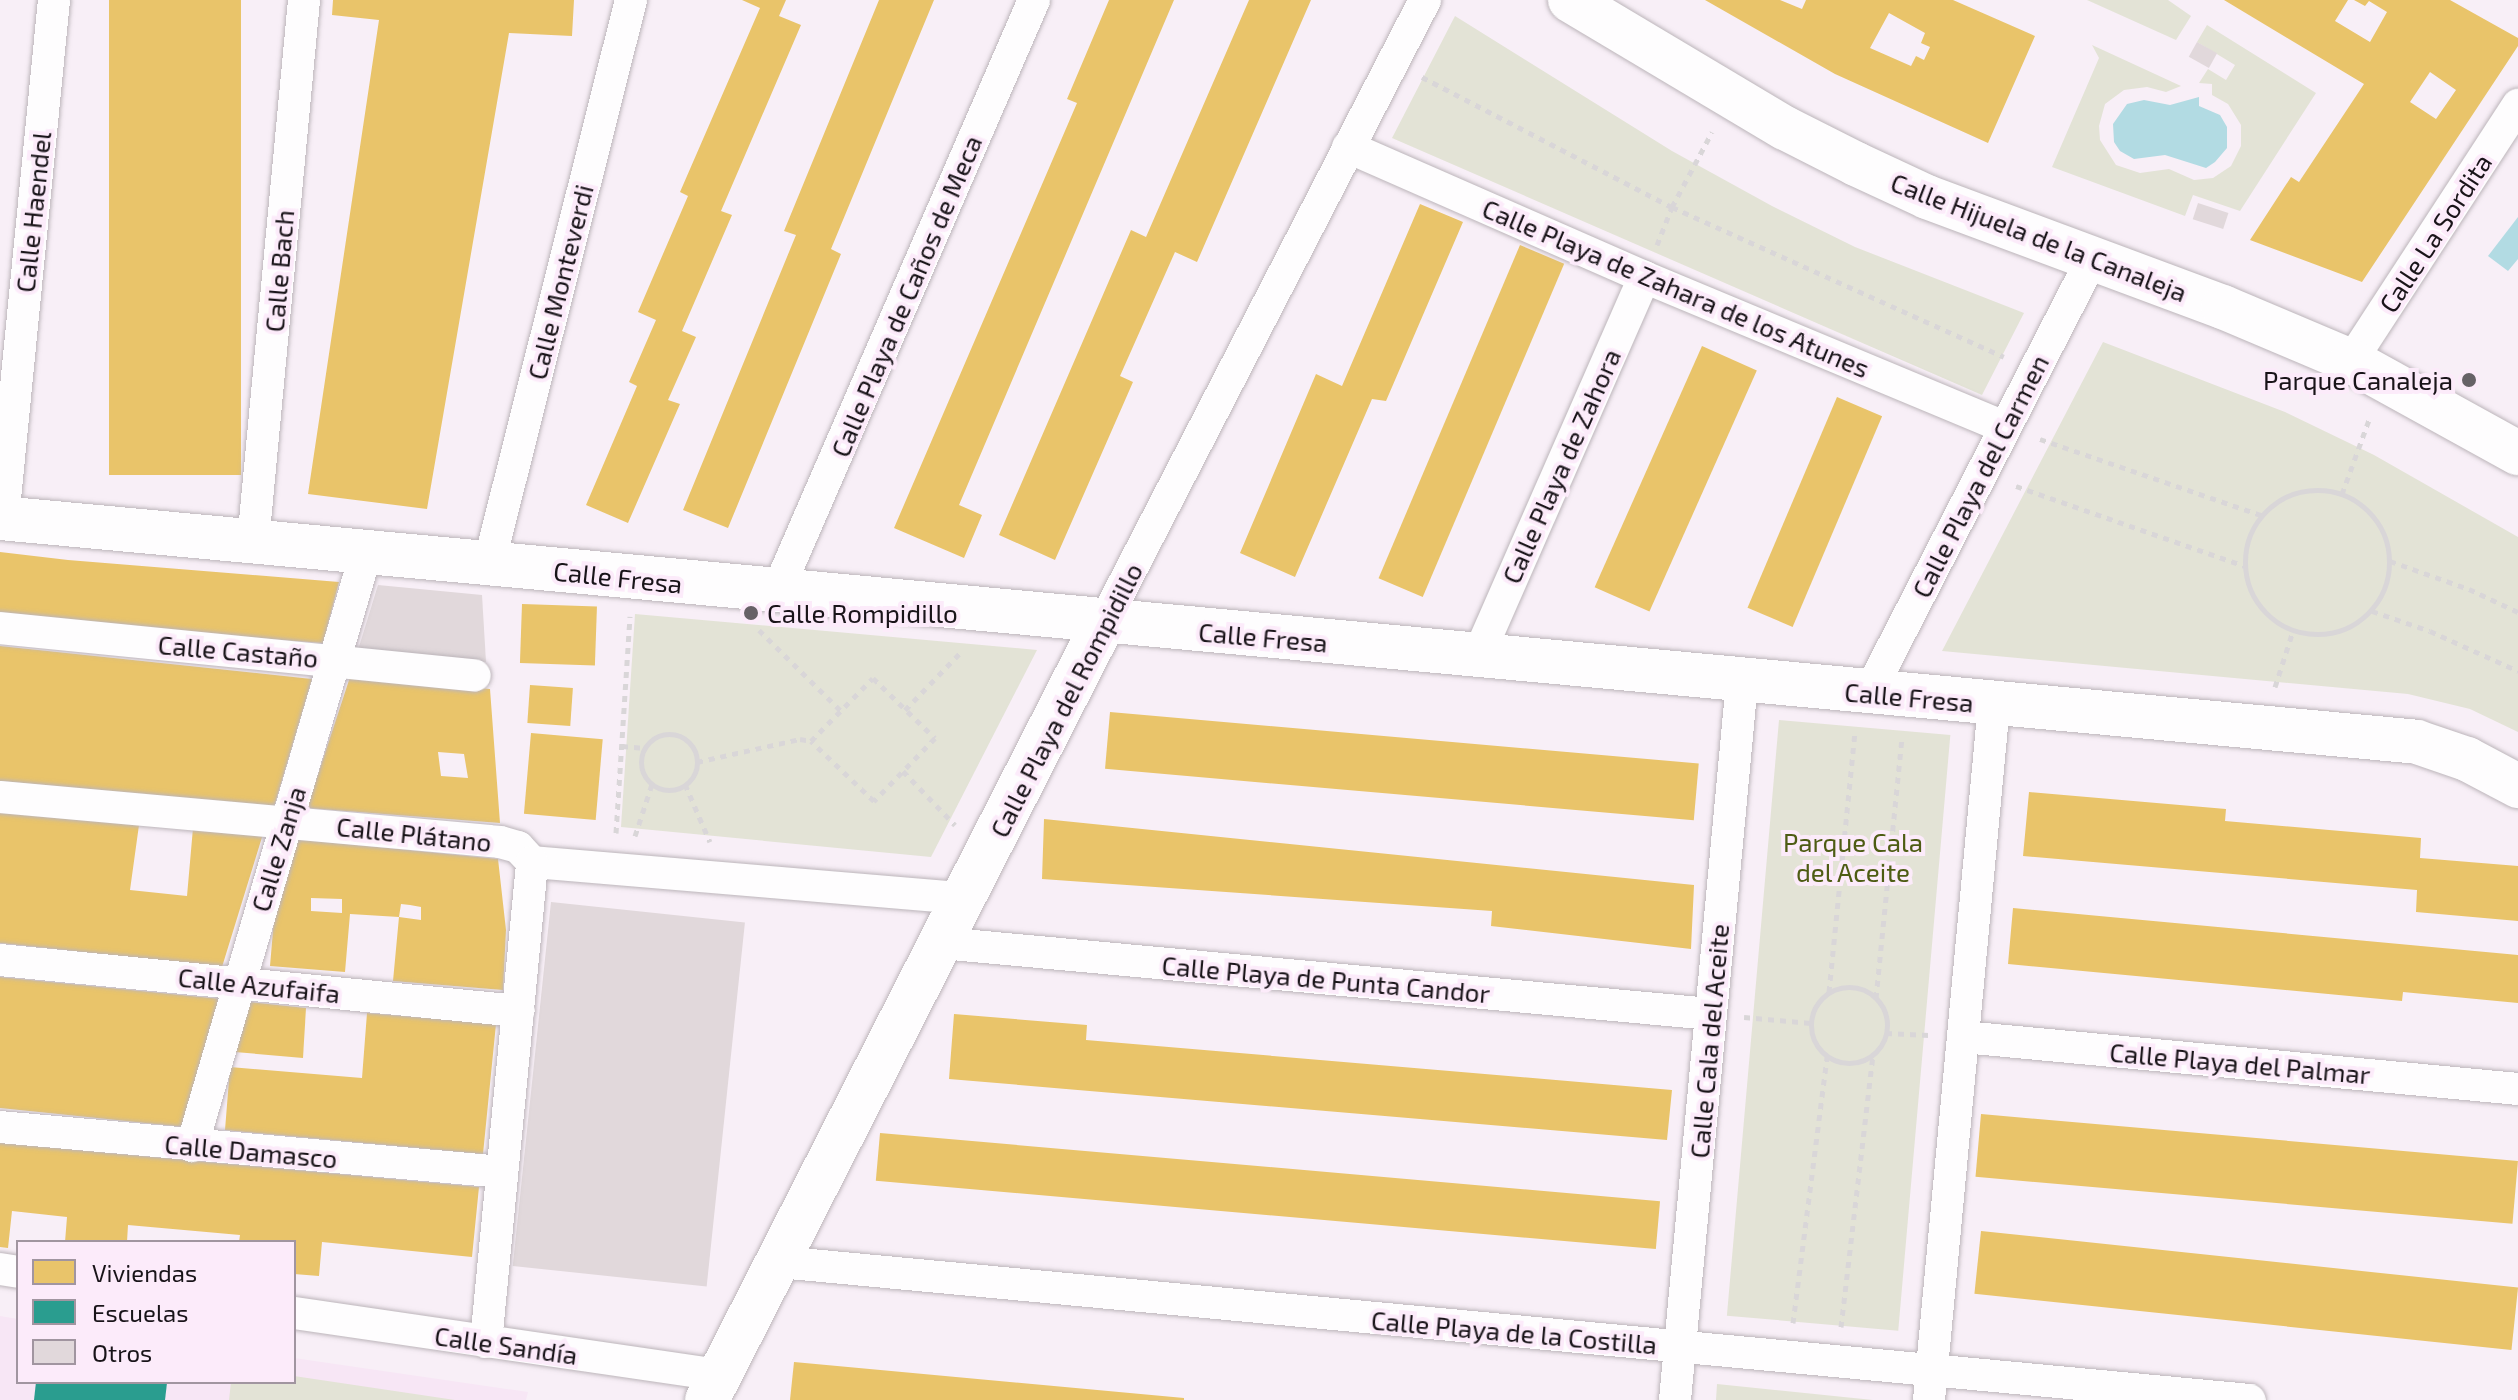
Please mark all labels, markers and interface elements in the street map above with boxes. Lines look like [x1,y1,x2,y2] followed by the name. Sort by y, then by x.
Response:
[9,130,57,294] street label: Calle Haendel
[824,130,988,462] street label: Calle Playa de Caños de Meca
[2372,148,2498,318] street label: Calle La Sordita
[1887,166,2191,308] street label: Calle Hijuela de la Canaleja
[521,181,599,383] street label: Calle Monteverdi
[1478,192,1874,384] street label: Calle Playa de Zahara de los Atunes
[258,209,300,333] street label: Calle Bach
[1495,344,1627,588] street label: Calle Playa de Zahora
[1905,349,2055,603] street label: Calle Playa del Carmen
[2263,364,2453,396] place label: Parque Canaleja
[2460,371,2478,389] marker: Parque Canaleja
[552,555,684,599] street label: Calle Fresa
[983,557,1149,843] street label: Calle Playa del Rompidillo
[767,597,958,629] place label: Calle Rompidillo
[742,604,760,622] marker: Calle Rompidillo
[1197,616,1329,658] street label: Calle Fresa
[157,628,319,674] street label: Calle Castaño
[1843,676,1975,718] street label: Calle Fresa
[244,783,312,915] street label: Calle Zanja
[335,810,493,858] street label: Calle Plátano
[1783,826,1923,888] park label: Parque Cala del Aceite
[1683,922,1735,1160] street label: Calle Cala del Aceite
[1161,949,1491,1009] street label: Calle Playa de Punta Candor
[176,961,342,1009] street label: Calle Azufaifa
[2108,1036,2372,1090] street label: Calle Playa del Palmar
[163,1128,339,1174] street label: Calle Damasco
[16,1240,296,1384] legend
[92,1258,197,1287] text: Viviendas
[92,1298,188,1327] text: Escuelas
[1370,1304,1658,1360] street label: Calle Playa de la Costilla
[433,1320,579,1370] street label: Calle Sandía
[92,1338,152,1367] text: Otros

